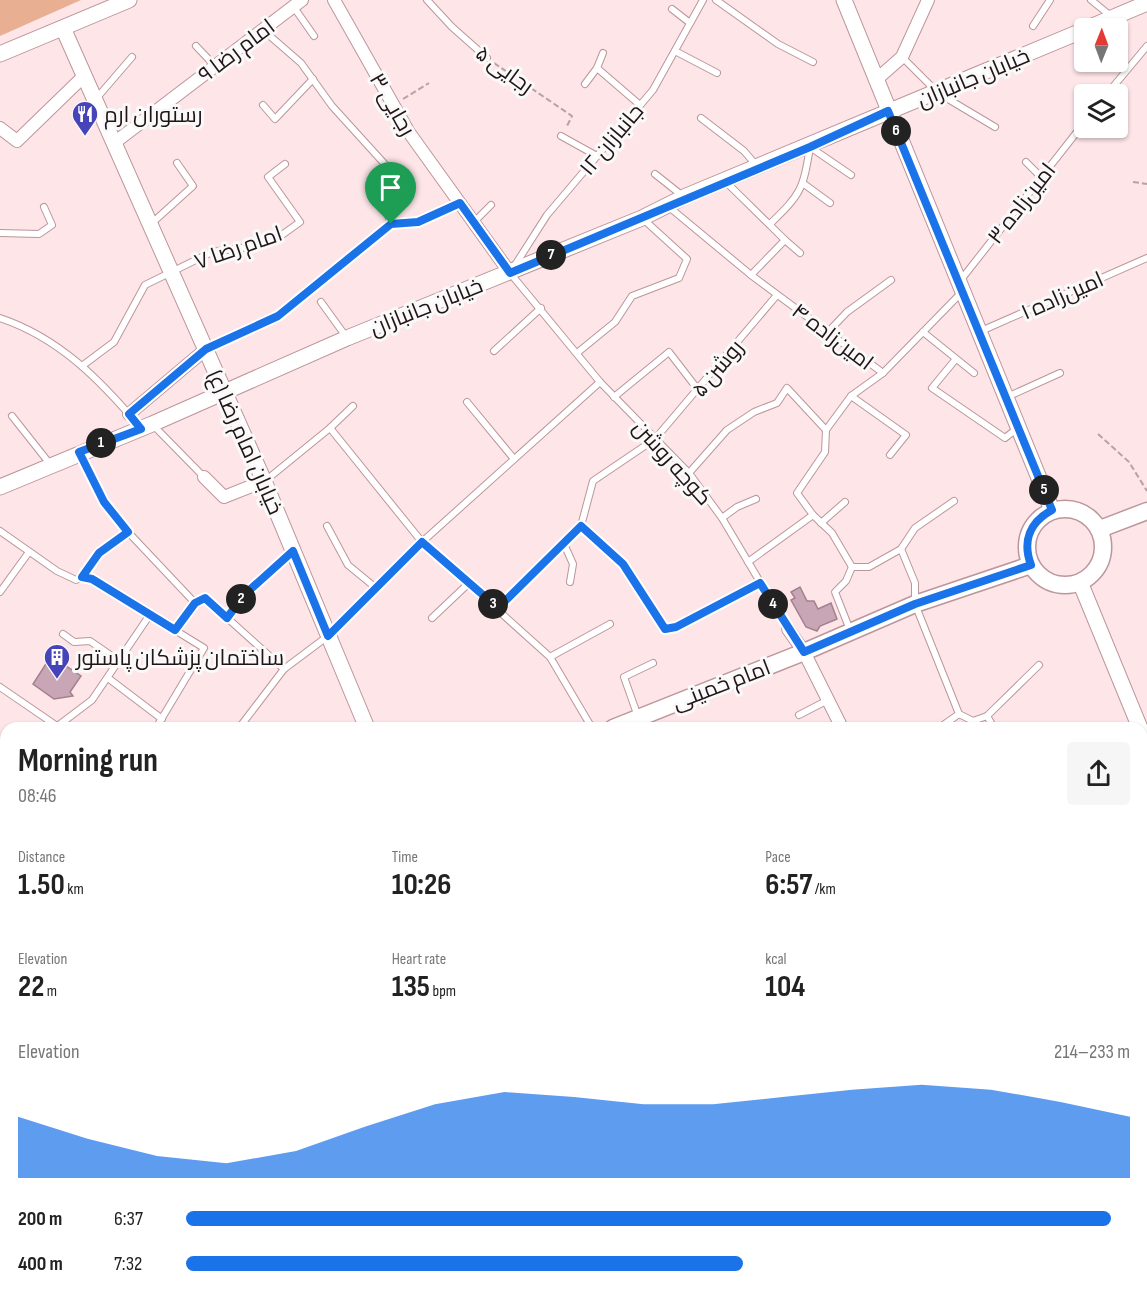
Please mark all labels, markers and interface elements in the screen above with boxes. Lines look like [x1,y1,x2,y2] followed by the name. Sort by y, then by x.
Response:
[193,14,281,90] street label: امام رضا ۹
[1074,18,1128,72] north arrow
[1074,18,1128,138] map controls
[470,40,538,100] street label: رجایی ۵
[913,43,1034,114] street label: خیابان جانبازان
[363,68,420,141] street label: رجایی ۳
[1074,84,1128,138] button: layers
[574,98,650,182] street label: جانبازان ۱۲
[70,99,100,137] restaurant icon: رستوران ارم
[104,102,203,130] place label: رستوران ارم
[881,116,911,146] pin: 6
[892,121,900,140] text: 6
[982,158,1062,250] street label: امین‌زاده ۳
[365,162,416,224] pin
[374,171,407,204] icon: arrive
[191,221,286,277] street label: امام رضا ۷
[536,240,566,270] pin: 7
[548,245,554,264] text: 7
[1017,266,1108,326] street label: امین‌زاده ۱
[366,272,487,342] street label: خیابان جانبازان
[786,298,878,377] street label: امین‌زاده ۴
[686,335,750,403] street label: روشن ۵
[200,366,288,519] street label: خیابان امام رضا (ع)
[626,415,717,511] street label: کوچه روشن
[86,428,116,458] pin: 1
[98,433,104,452] text: 1
[1029,475,1059,505] pin: 5
[1040,480,1048,499] text: 5
[226,584,256,614] pin: 2
[237,589,245,608] text: 2
[478,589,508,619] pin: 3
[758,589,788,619] pin: 4
[489,594,497,613] text: 3
[769,594,777,613] text: 4
[42,642,72,680] building icon: ساختمان پزشکان پاستور
[74,645,284,672] place label: ساختمان پزشکان پاستور
[669,654,775,717] street label: امام خمینی
[18,741,158,781] text: Morning run
[1067,742,1130,805] button: share
[18,784,57,808] text: 08:46
[18,848,65,867] text: Distance
[392,848,418,867] text: Time
[765,848,791,867] text: Pace
[18,867,65,903] text: 1.50
[392,867,451,903] text: 10:26
[765,867,812,903] text: 6:57
[65,880,84,899] text: km
[812,880,836,899] text: /km
[18,950,67,969] text: Elevation
[392,950,446,969] text: Heart rate
[765,950,787,969] text: kcal
[18,969,44,1005] text: 22
[392,969,430,1005] text: 135
[765,969,805,1005] text: 104
[44,982,57,1001] text: m
[430,982,456,1001] text: bpm
[18,1040,80,1064] text: Elevation
[1054,1040,1130,1064] text: 214–233 m
[18,1207,62,1231] text: 200 m
[114,1207,143,1231] text: 6:37
[18,1252,63,1276] text: 400 m
[114,1252,142,1276] text: 7:32

